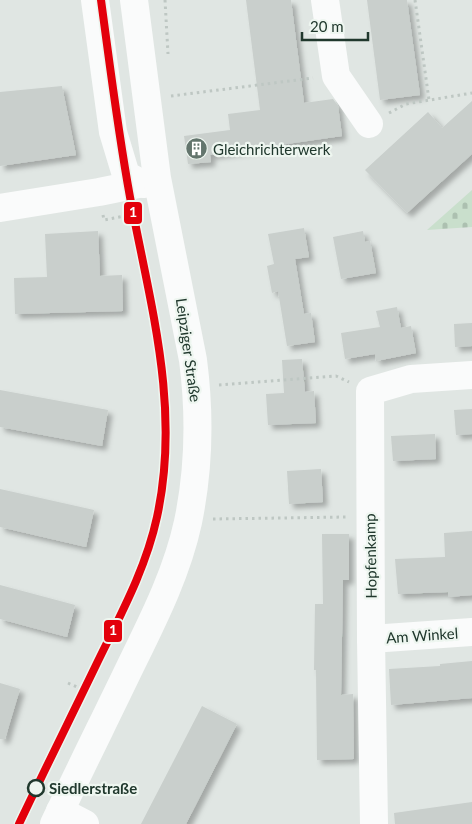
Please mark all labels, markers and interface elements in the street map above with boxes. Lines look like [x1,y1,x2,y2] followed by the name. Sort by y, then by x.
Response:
[302,10,368,42] scale bar
[310,17,344,35] text: 20 m
[185,137,209,161] building icon: Gleichrichterwerk
[213,140,331,158] place label: Gleichrichterwerk
[123,201,143,225] line badge: 1
[129,203,137,220] text: 1
[173,297,205,403] street label: Leipziger Straße
[360,513,380,599] street label: Hopfenkamp
[103,619,123,643] line badge: 1
[109,621,117,638] text: 1
[385,624,459,646] street label: Am Winkel
[27,779,45,797] marker: Siedlerstraße
[49,779,137,797] place label: Siedlerstraße

